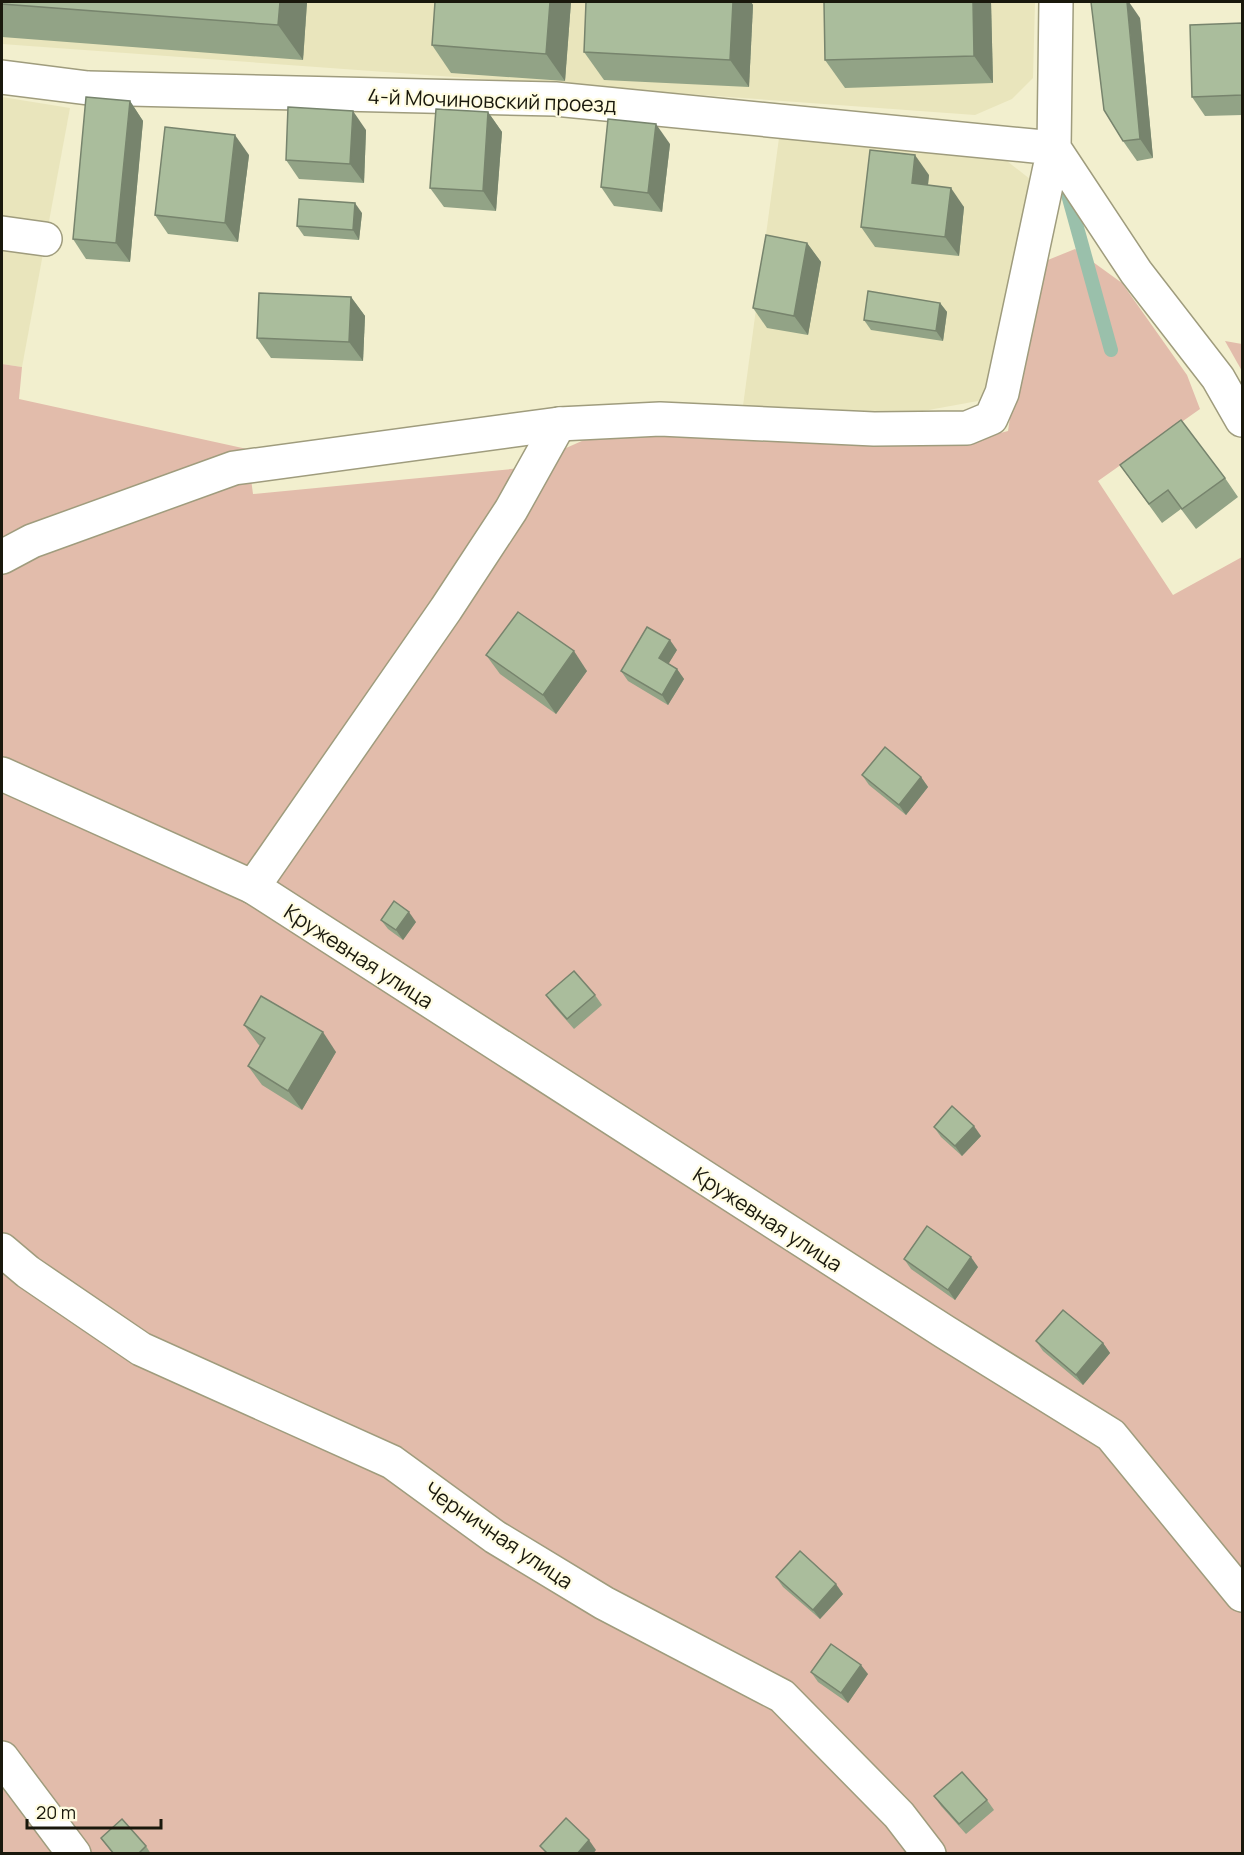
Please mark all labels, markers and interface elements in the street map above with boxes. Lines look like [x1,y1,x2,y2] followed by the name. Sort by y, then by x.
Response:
[367,82,617,118] street label: 4-й Мочиновский проезд
[279,897,439,1015] street label: Кружевная улица
[688,1160,848,1278] street label: Кружевная улица
[419,1475,579,1595] street label: Черничная улица
[27,1792,160,1830] scale bar
[36,1800,76,1824] text: 20 m

